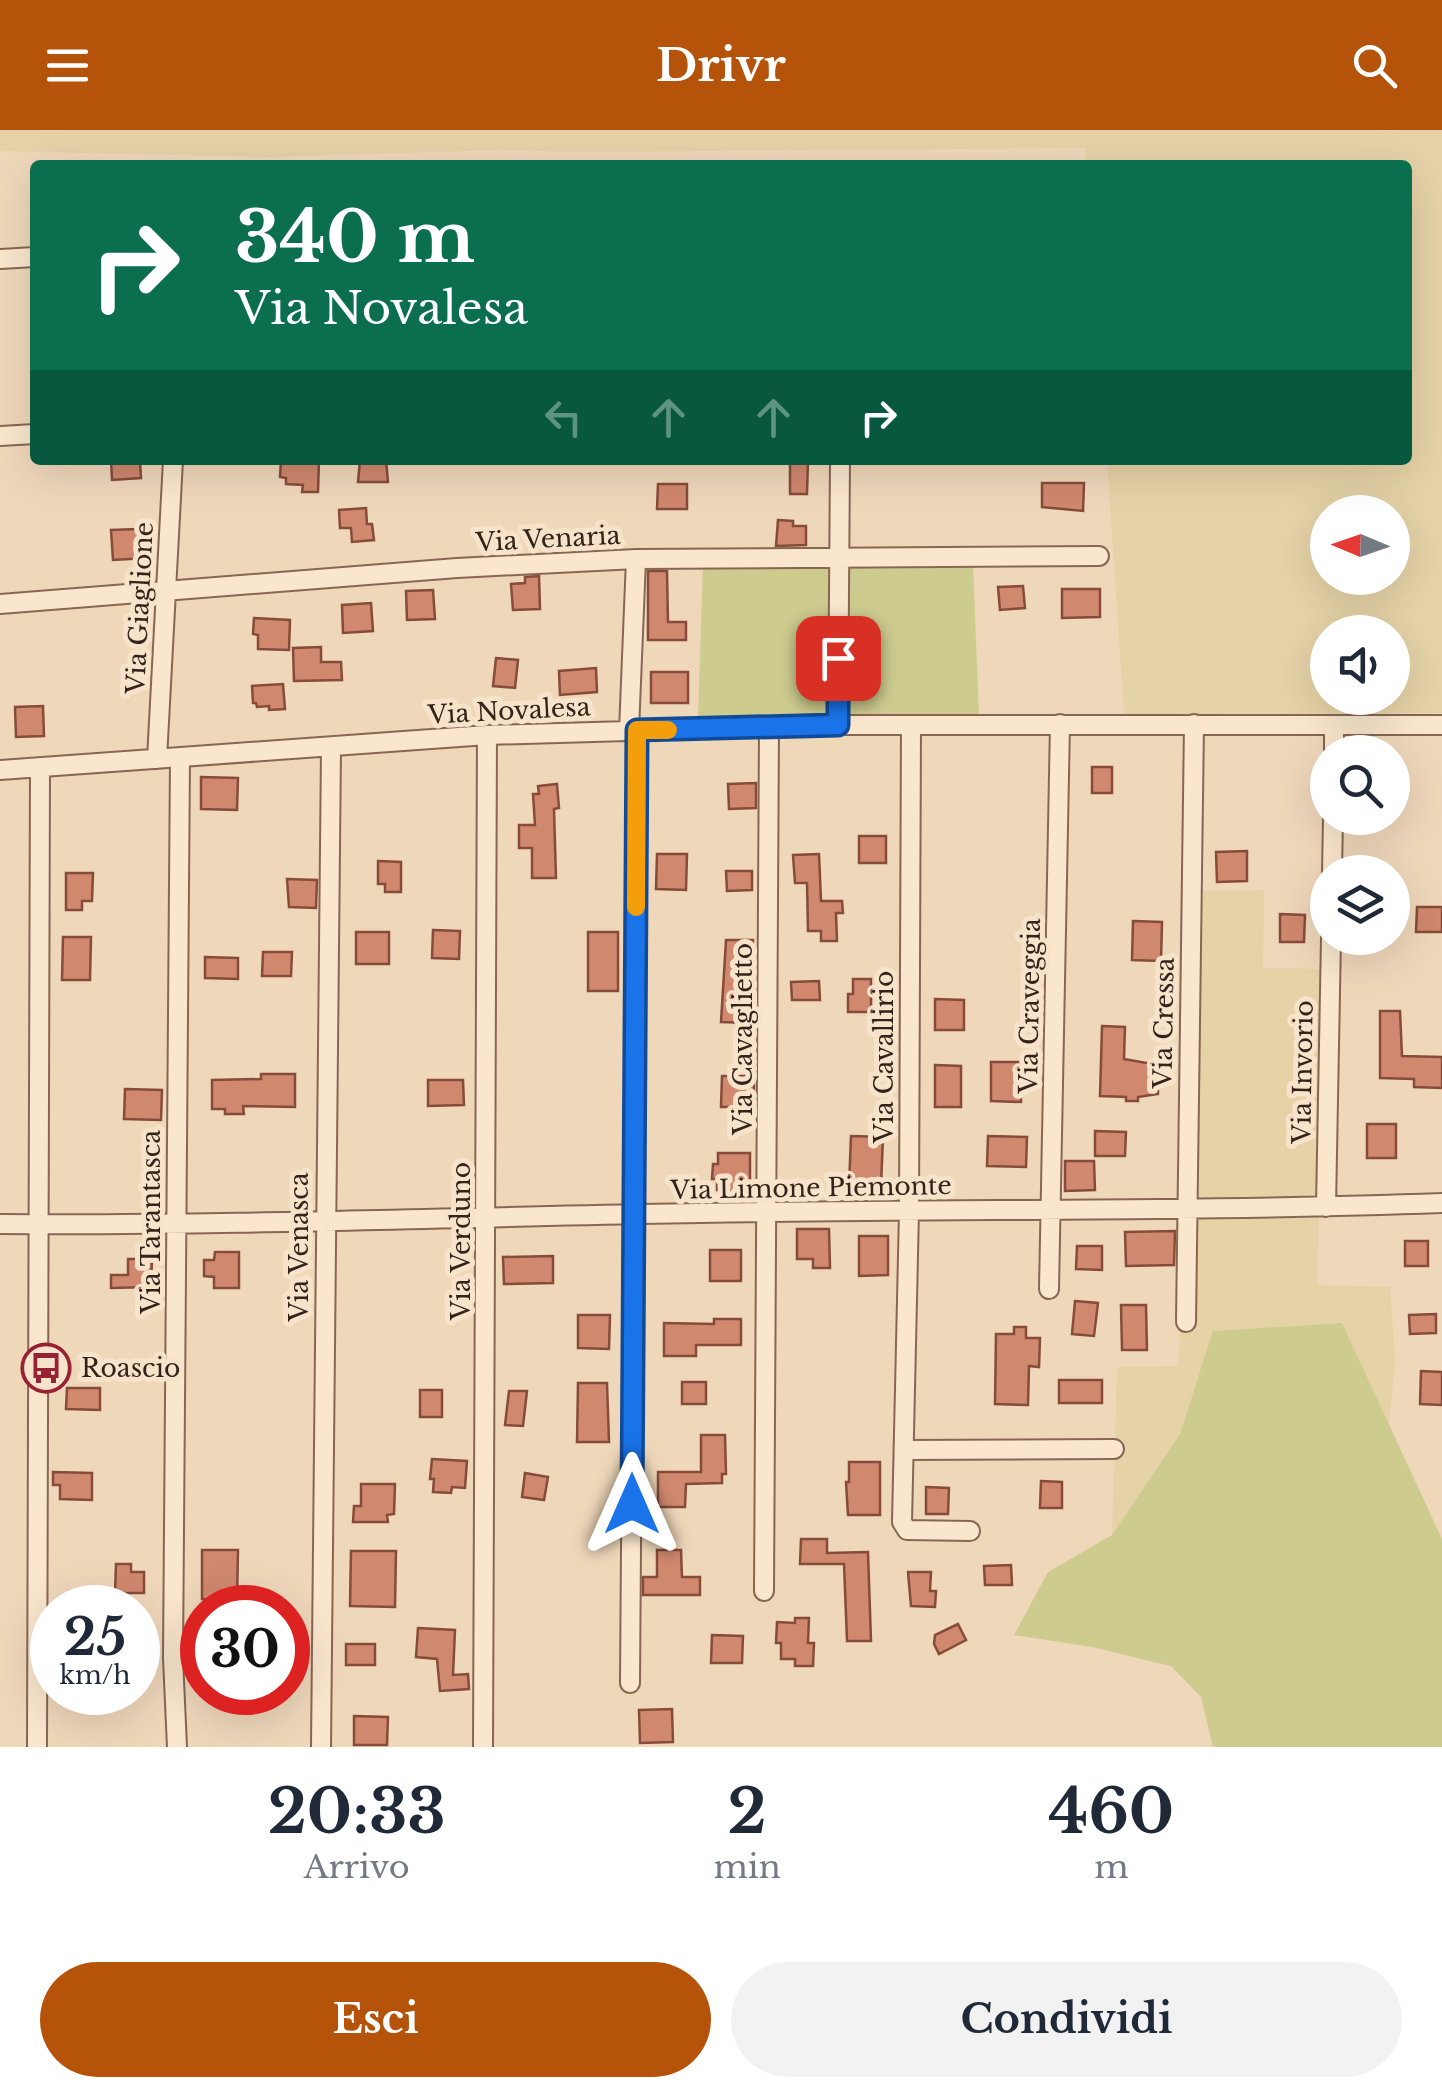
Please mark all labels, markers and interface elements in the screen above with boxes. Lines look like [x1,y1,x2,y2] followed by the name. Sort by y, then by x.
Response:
[656,37,786,93] text: Drivr
[40,38,95,93] icon: menu
[1347,38,1402,93] icon: search
[235,194,475,281] text: 340 m
[70,200,200,330] icon: right
[235,280,528,336] text: Via Novalesa
[536,390,591,445] icon: left
[641,390,696,445] icon: ahead
[746,390,801,445] icon: ahead
[851,390,906,445] icon: right
[1310,495,1410,595] north arrow
[1310,495,1410,955] map controls
[474,520,621,558] street label: Via Venaria
[120,521,160,696] street label: Via Giaglione
[1310,615,1410,715] button: sound
[796,616,881,701] pin
[811,631,866,686] icon: arrive
[426,691,591,731] street label: Via Novalesa
[1310,735,1410,835] button: search
[1310,855,1410,955] button: layers
[1013,918,1047,1095] street label: Via Craveggia
[728,943,759,1136] street label: Via Cavaglietto
[1147,957,1181,1090] street label: Via Cressa
[869,971,900,1144] street label: Via Cavallirio
[1286,1000,1320,1145] street label: Via Invorio
[136,1130,167,1315] street label: Via Tarantasca
[446,1162,477,1321] street label: Via Verduno
[669,1170,952,1206] street label: Via Limone Piemonte
[284,1172,315,1323] street label: Via Venasca
[20,1342,72,1394] bus stop icon: Roascio
[81,1353,180,1384] place label: Roascio
[580,1452,684,1556] position arrow
[180,1585,310,1715] speed limit sign: 30
[64,1606,126,1669] text: 25
[60,1660,130,1691] text: km/h
[268,1775,446,1849] text: 20:33
[728,1775,767,1849] text: 2
[1049,1775,1174,1849] text: 460
[304,1847,410,1887] text: Arrivo
[713,1847,781,1887] text: min
[1094,1847,1129,1887] text: m
[40,1962,711,2077] button: Esci
[731,1962,1402,2077] button: Condividi

